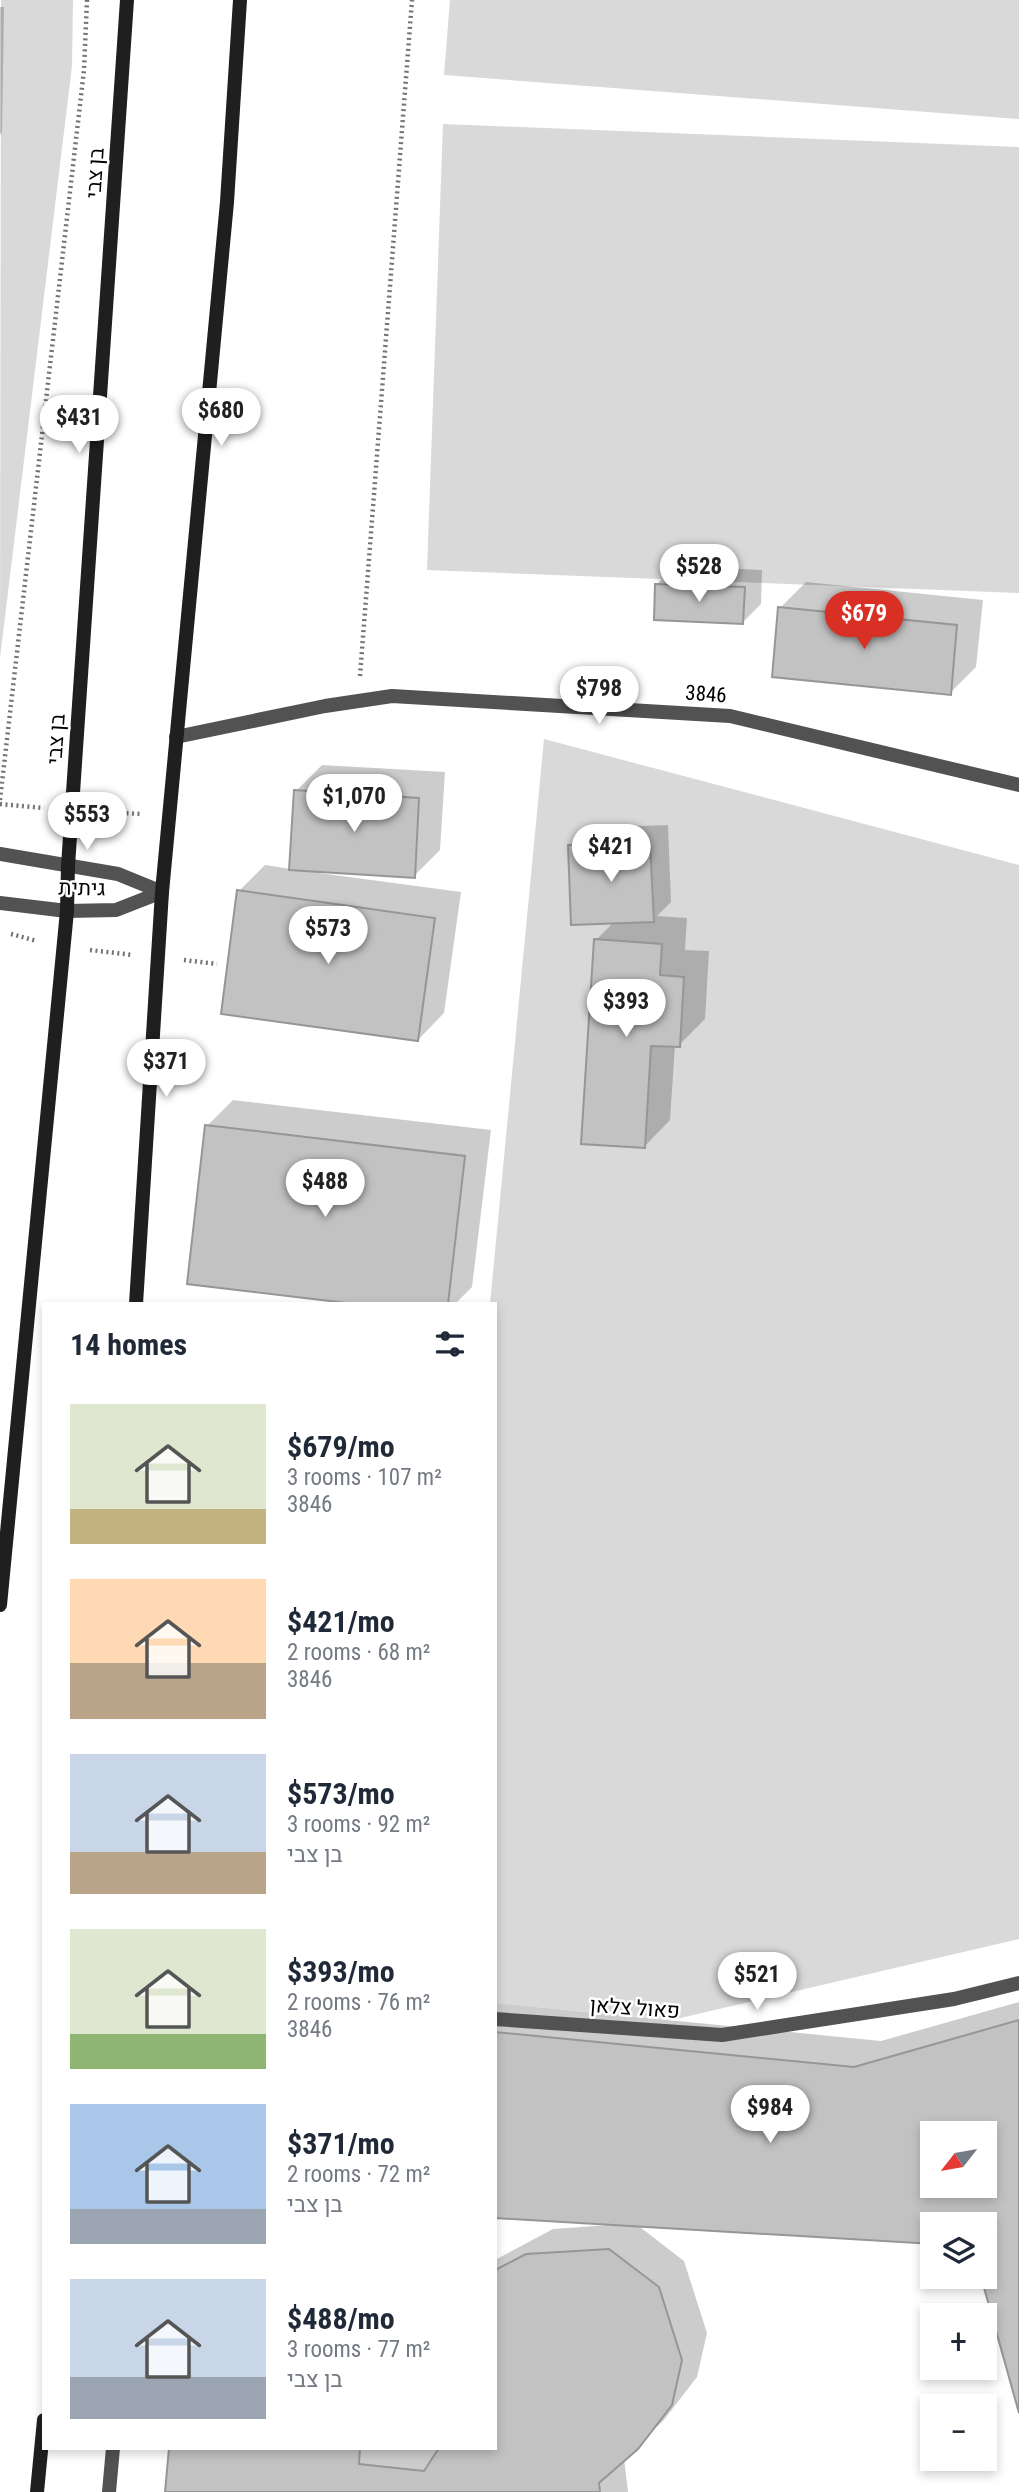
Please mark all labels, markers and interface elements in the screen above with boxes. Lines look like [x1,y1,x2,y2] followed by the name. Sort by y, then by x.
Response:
[81,147,109,199] street label: בן צבי
[180,388,262,448] pin: $680
[38,396,120,455] pin: $431
[198,397,244,424] text: $680
[56,404,102,431] text: $431
[658,544,740,604] pin: $528
[676,553,722,580] text: $528
[823,592,905,651] pin: $679
[841,600,887,627] text: $679
[558,666,640,726] pin: $798
[576,675,622,702] text: $798
[684,681,728,707] street label: 3846
[42,713,70,765] street label: בן צבי
[297,774,411,834] pin: $1,070
[322,783,386,810] text: $1,070
[46,792,128,852] pin: $553
[64,801,110,828] text: $553
[570,824,652,884] pin: $421
[588,833,634,860] text: $421
[58,876,106,900] street label: גיתית
[287,906,369,966] pin: $573
[305,915,351,942] text: $573
[585,979,667,1039] pin: $393
[603,988,649,1015] text: $393
[125,1040,207,1099] pin: $371
[143,1048,189,1075] text: $371
[284,1160,366,1219] pin: $488
[302,1168,348,1195] text: $488
[431,1325,469,1363] icon: filters
[70,1327,187,1362] text: 14 homes
[287,1429,395,1464] text: $679/mo
[126,1432,210,1516] icon: home
[287,1464,442,1491] text: 3 rooms · 107 m²
[287,1491,332,1518] text: 3846
[287,1604,395,1639] text: $421/mo
[126,1607,210,1691] icon: home
[287,1639,430,1666] text: 2 rooms · 68 m²
[287,1666,332,1693] text: 3846
[287,1776,395,1811] text: $573/mo
[126,1782,210,1866] icon: home
[287,1811,430,1838] text: 3 rooms · 92 m²
[287,1841,343,1868] text: בן צבי
[716,1952,798,2012] pin: $521
[287,1954,395,1989] text: $393/mo
[126,1957,210,2041] icon: home
[734,1961,780,1988] text: $521
[287,1989,430,2016] text: 2 rooms · 76 m²
[589,1993,681,2023] street label: פאול צלאן
[287,2016,332,2043] text: 3846
[729,2086,811,2145] pin: $984
[747,2094,793,2121] text: $984
[920,2121,998,2198] north arrow
[920,2121,997,2471] map controls
[287,2126,395,2161] text: $371/mo
[126,2132,210,2216] icon: home
[287,2161,430,2188] text: 2 rooms · 72 m²
[287,2191,343,2218] text: בן צבי
[920,2212,997,2289] button: layers
[287,2301,395,2336] text: $488/mo
[920,2303,997,2380] button: +
[126,2307,210,2391] icon: home
[287,2336,430,2363] text: 3 rooms · 77 m²
[287,2366,343,2393] text: בן צבי
[920,2394,997,2471] button: −

